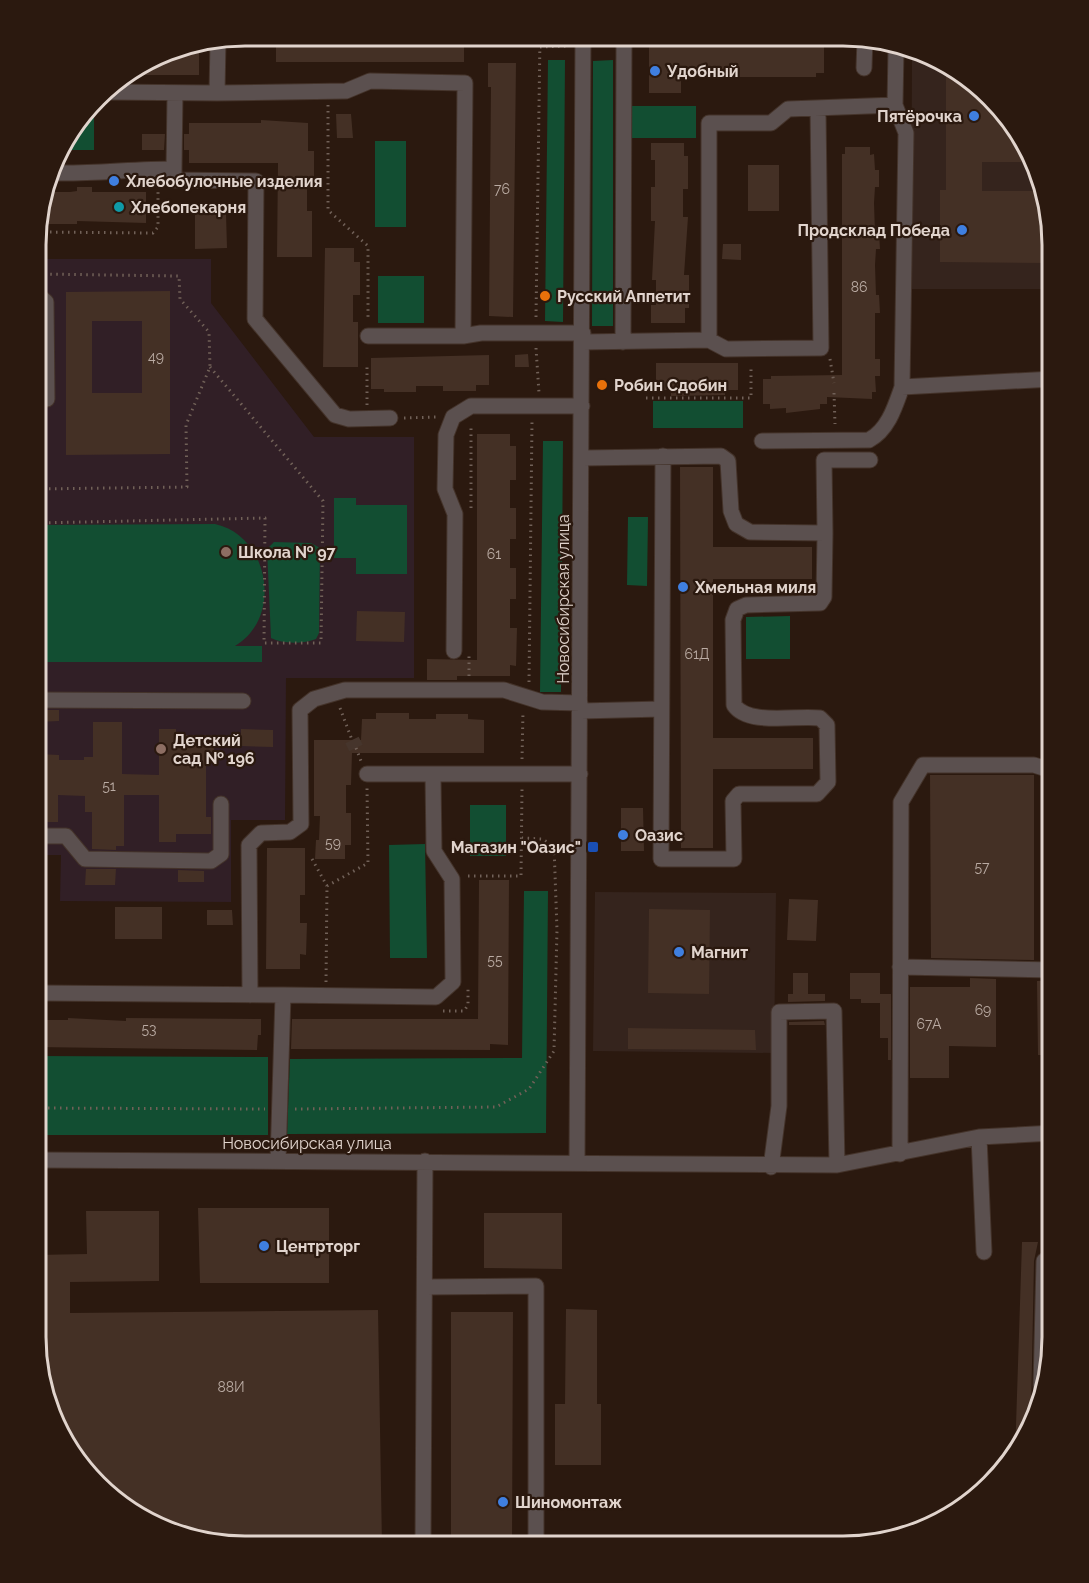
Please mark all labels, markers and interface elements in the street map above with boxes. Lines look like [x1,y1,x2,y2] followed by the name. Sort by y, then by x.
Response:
[666,62,739,81] place label: Удобный
[648,64,662,78] marker: Удобный
[877,107,962,126] place label: Пятёрочка
[967,109,981,123] marker: Пятёрочка
[125,172,323,191] place label: Хлебобулочные изделия
[107,174,121,188] marker: Хлебобулочные изделия
[494,181,510,197] house number: 76
[130,198,246,217] place label: Хлебопекарня
[112,200,126,214] marker: Хлебопекарня
[797,221,950,240] place label: Продсклад Победа
[955,223,969,237] marker: Продсклад Победа
[851,279,867,295] house number: 86
[557,287,691,306] place label: Русский Аппетит
[538,289,552,303] marker: Русский Аппетит
[148,349,164,365] house number: 49
[614,376,727,395] place label: Робин Сдобин
[595,378,609,392] marker: Робин Сдобин
[554,514,573,684] street label: Новосибирская улица
[238,543,336,562] place label: Школа № 97
[219,545,233,559] marker: Школа № 97
[487,546,501,562] house number: 61
[694,578,816,597] place label: Хмельная миля
[676,580,690,594] marker: Хмельная миля
[685,646,709,662] house number: 61Д
[173,731,255,768] place label: Детский сад № 196
[154,742,168,756] marker: Детский сад № 196
[102,778,116,794] house number: 51
[635,826,683,845] place label: Оазис
[616,828,630,842] marker: Оазис
[325,835,341,851] house number: 59
[451,838,581,857] place label: Магазин "Оазис"
[586,840,600,854] marker: Магазин "Оазис"
[974,859,990,875] house number: 57
[691,943,748,962] place label: Магнит
[672,945,686,959] marker: Магнит
[487,952,503,968] house number: 55
[975,1002,991,1018] house number: 69
[917,1016,942,1032] house number: 67А
[141,1021,157,1037] house number: 53
[222,1134,392,1153] street label: Новосибирская улица
[276,1237,360,1256] place label: Центрторг
[257,1239,271,1253] marker: Центрторг
[217,1379,245,1395] house number: 88И
[515,1493,622,1512] place label: Шиномонтаж
[496,1495,510,1509] marker: Шиномонтаж

